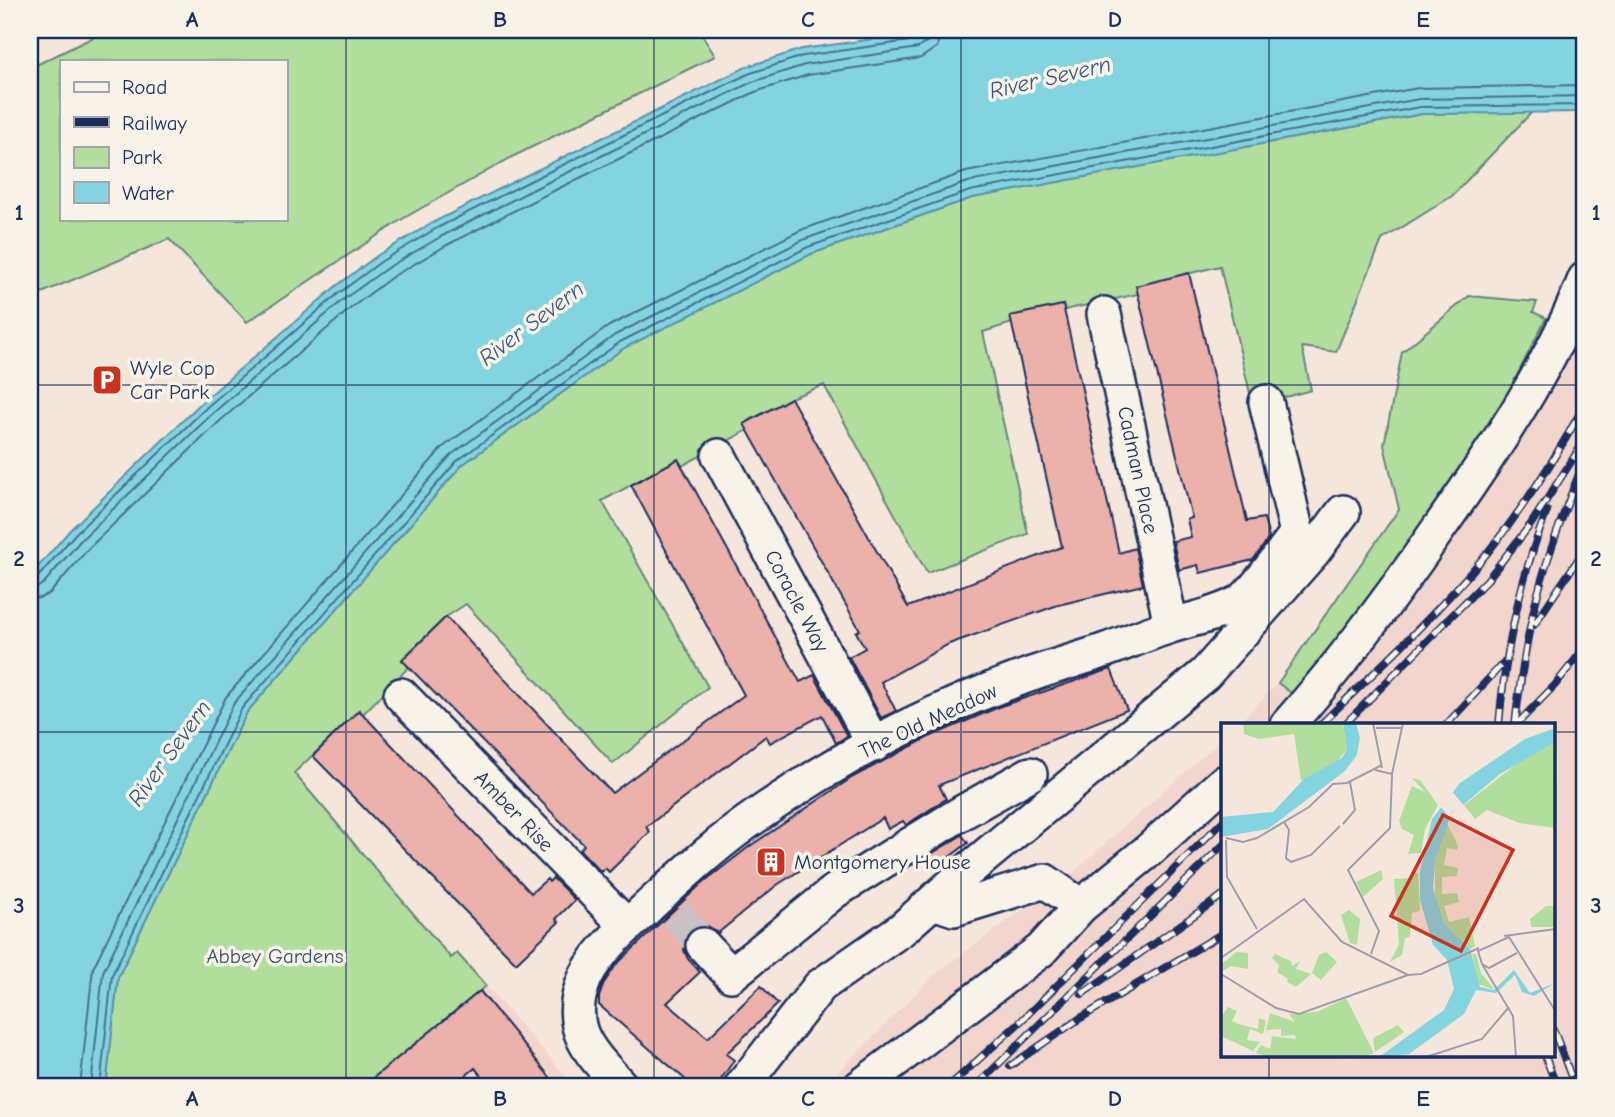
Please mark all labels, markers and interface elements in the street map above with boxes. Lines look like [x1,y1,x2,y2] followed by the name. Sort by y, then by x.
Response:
[186,6,199,33] text: A
[493,6,507,33] text: B
[801,6,815,33] text: C
[1108,6,1122,33] text: D
[1416,6,1430,33] text: E
[987,50,1114,105] water label: River Severn
[60,60,287,220] legend
[122,75,167,99] text: Road
[122,111,187,135] text: Railway
[122,145,162,169] text: Park
[122,181,175,205] text: Water
[14,199,24,226] text: 1
[1591,199,1601,226] text: 1
[474,275,589,372] water label: River Severn
[130,356,215,404] place label: Wyle Cop Car Park
[90,363,124,397] parking icon: Wyle Cop Car Park
[1113,404,1163,536] street label: Cadman Place
[13,545,25,572] text: 2
[1590,545,1602,572] text: 2
[760,546,834,657] street label: Coracle Way
[855,678,1001,763] street label: The Old Meadow
[122,695,217,811] water label: River Severn
[1221,723,1556,1058] inset map
[470,766,558,856] street label: Amber Rise
[754,845,788,879] building icon: Montgomery House
[794,850,971,874] place label: Montgomery House
[13,892,25,919] text: 3
[1590,892,1602,919] text: 3
[206,944,344,968] park label: Abbey Gardens
[186,1085,199,1112] text: A
[493,1085,507,1112] text: B
[801,1085,815,1112] text: C
[1108,1085,1122,1112] text: D
[1416,1085,1430,1112] text: E

